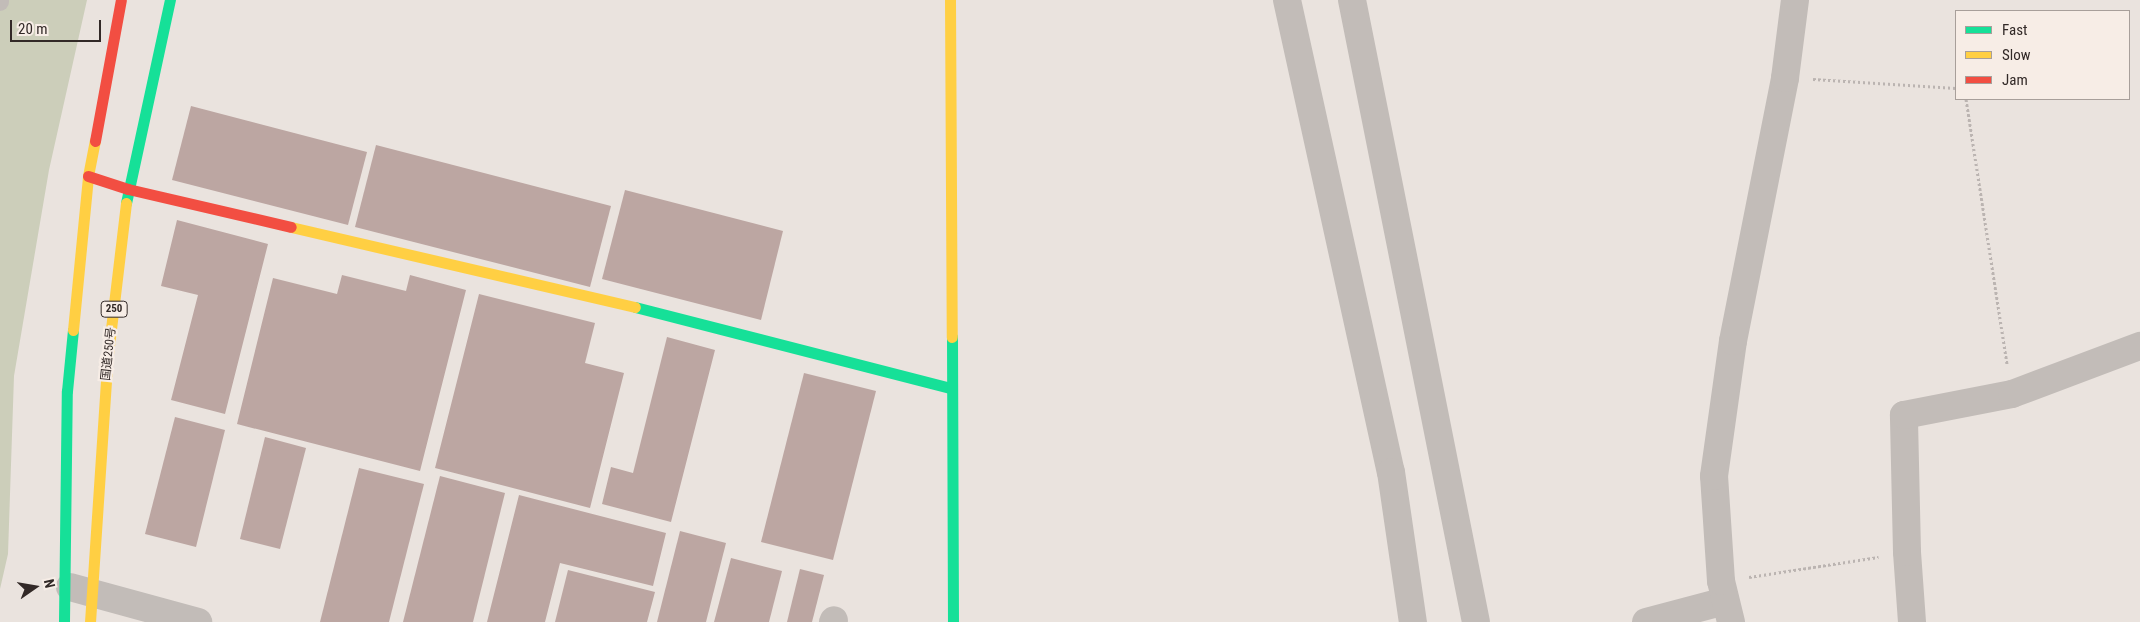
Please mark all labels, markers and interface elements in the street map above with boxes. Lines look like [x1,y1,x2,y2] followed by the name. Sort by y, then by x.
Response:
[12,10,104,42] scale bar
[1955,10,2130,100] legend
[18,20,48,38] text: 20 m
[2002,21,2027,39] text: Fast
[2002,46,2031,64] text: Slow
[2002,71,2028,89] text: Jam
[100,300,128,318] road number: 250
[99,327,119,381] street label: 国道250号
[10,562,60,612] north arrow
[41,578,58,590] text: N

